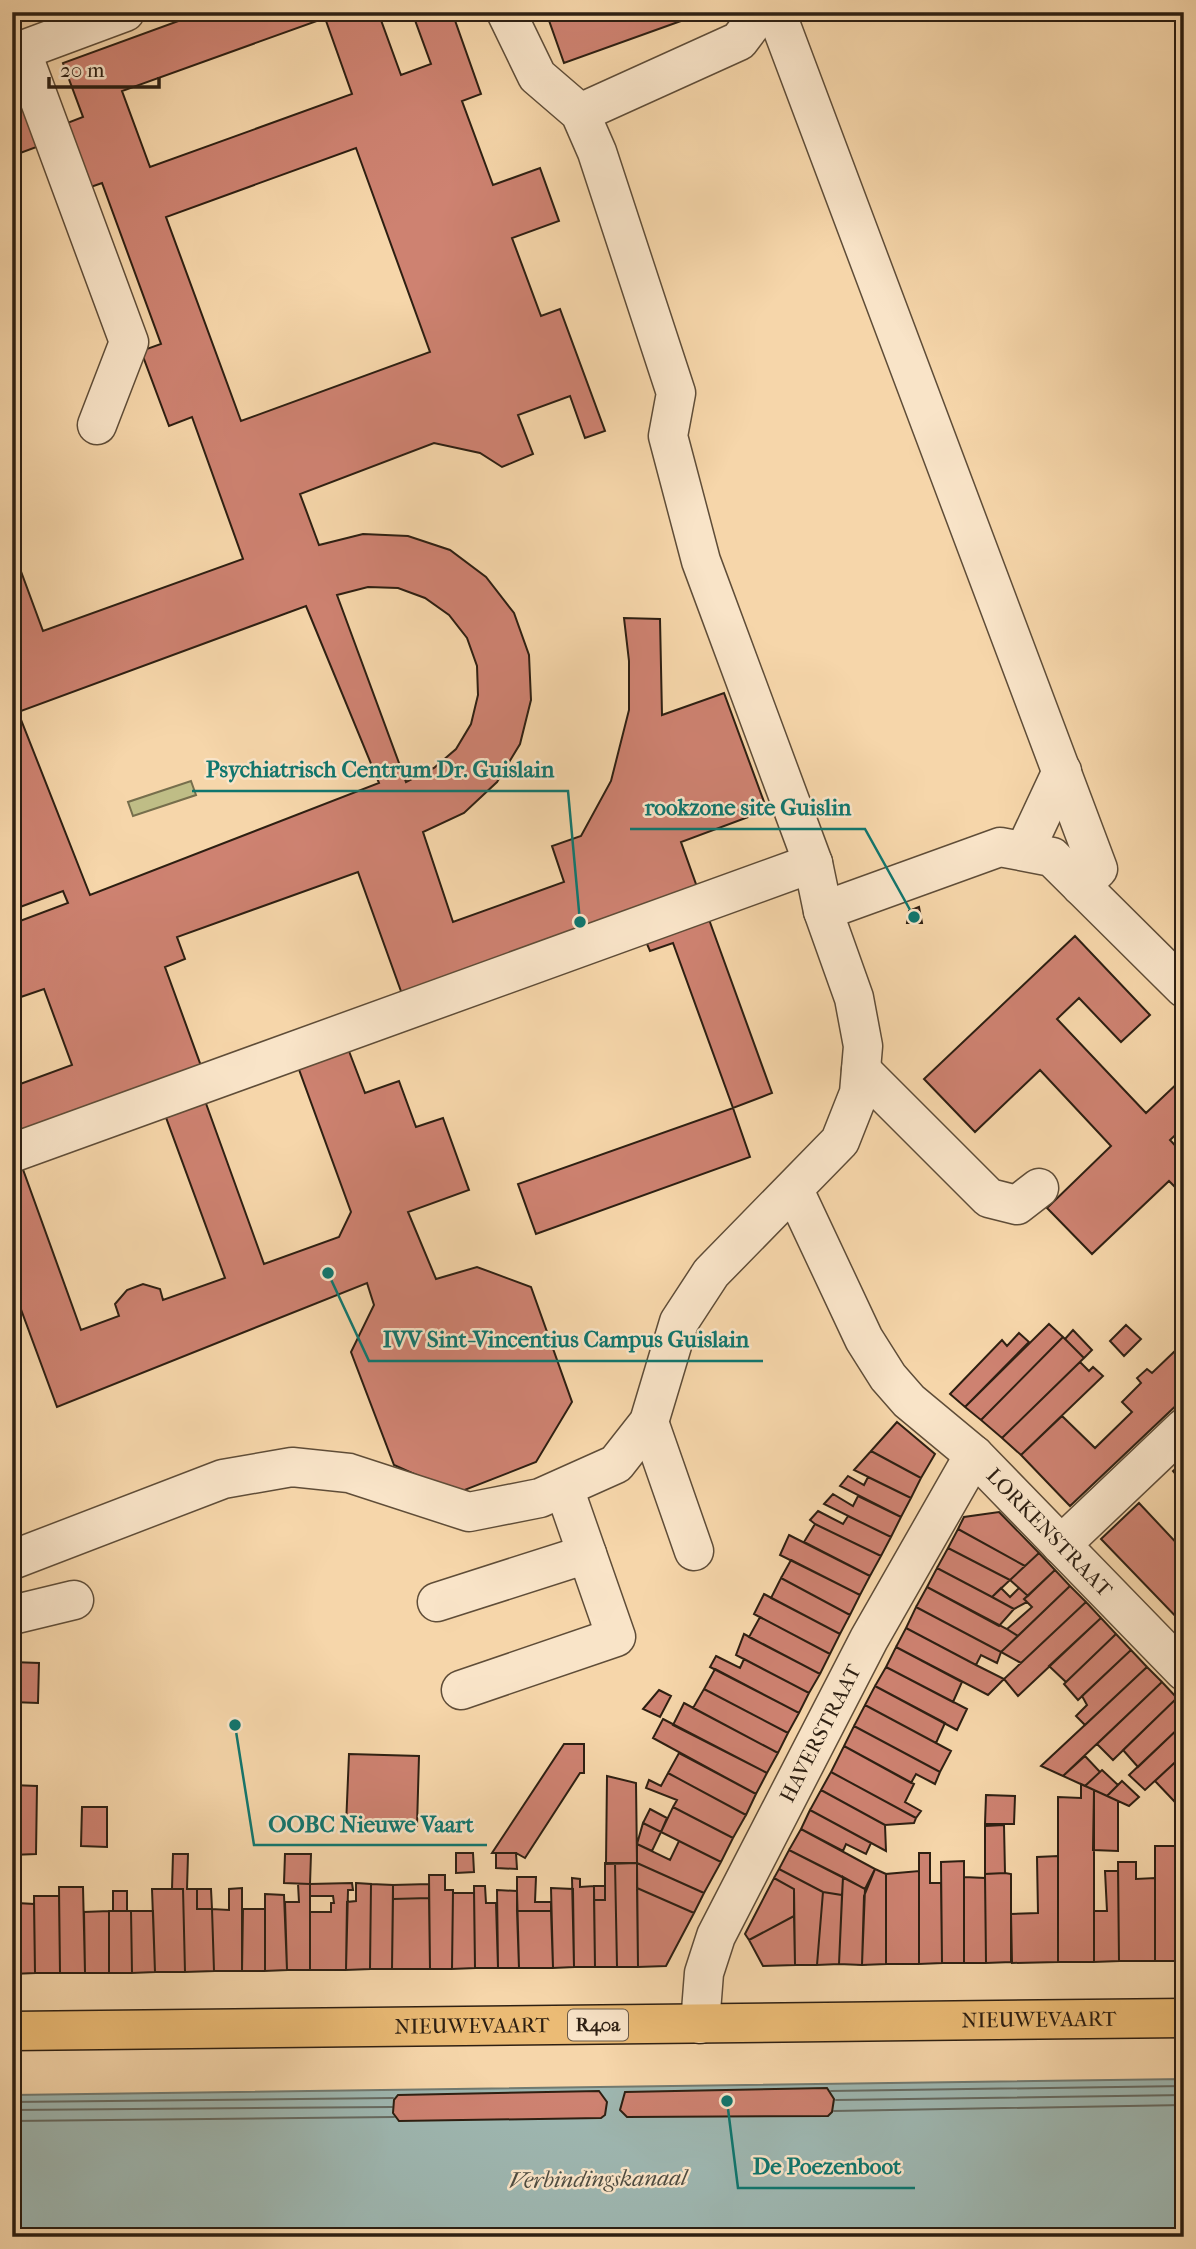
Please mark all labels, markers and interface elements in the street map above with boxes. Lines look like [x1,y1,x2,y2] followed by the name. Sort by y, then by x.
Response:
[49,46,159,90] scale bar
[60,58,105,82] text: 20 m
[192,747,568,791] callout: Psychiatrisch Centrum Dr. Guislain
[206,756,555,783] text: Psychiatrisch Centrum Dr. Guislain
[630,785,865,829] callout: rookzone site Guislin
[644,794,852,821] text: rookzone site Guislin
[369,1317,763,1361] callout: IVV Sint-Vincentius Campus Guislain
[383,1326,750,1353] text: IVV Sint-Vincentius Campus Guislain
[982,1463,1118,1602] street label: LORKENSTRAAT
[775,1660,866,1806] street label: HAVERSTRAAT
[254,1801,487,1845] callout: OOBC Nieuwe Vaart
[268,1811,475,1838] text: OOBC Nieuwe Vaart
[961,2007,1117,2032] street label: NIEUWEVAART
[568,2010,628,2040] road number: R40a
[394,2013,550,2039] street label: NIEUWEVAART
[738,2144,915,2188] callout: De Poezenboot
[753,2153,902,2180] text: De Poezenboot
[509,2164,689,2194] water label: Verbindingskanaal

